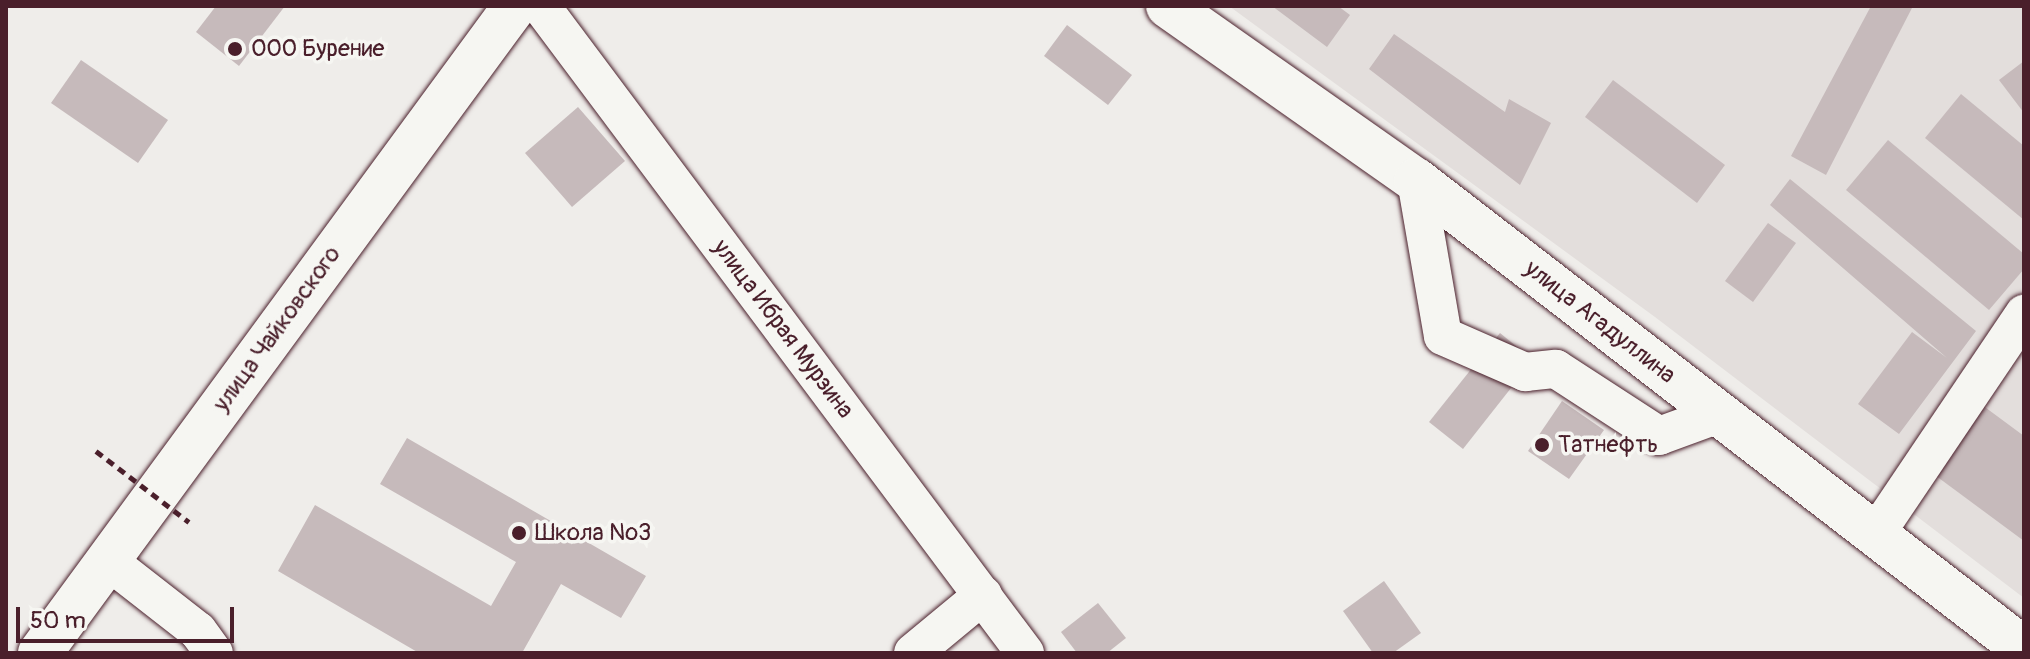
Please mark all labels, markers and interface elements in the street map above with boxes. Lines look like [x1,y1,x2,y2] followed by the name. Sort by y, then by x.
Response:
[251,35,384,63] place label: ООО Бурение
[226,40,244,58] marker: ООО Бурение
[706,234,860,424] street label: улица Ибрая Мурзина
[207,241,347,417] street label: улица Чайковского
[1519,254,1681,390] street label: улица Агадуллина
[1558,431,1658,459] place label: Татнефть
[1533,436,1551,454] marker: Татнефть
[535,519,651,547] place label: Школа №3
[510,524,528,542] marker: Школа №3
[20,591,238,641] scale bar
[30,606,86,635] text: 50 m

